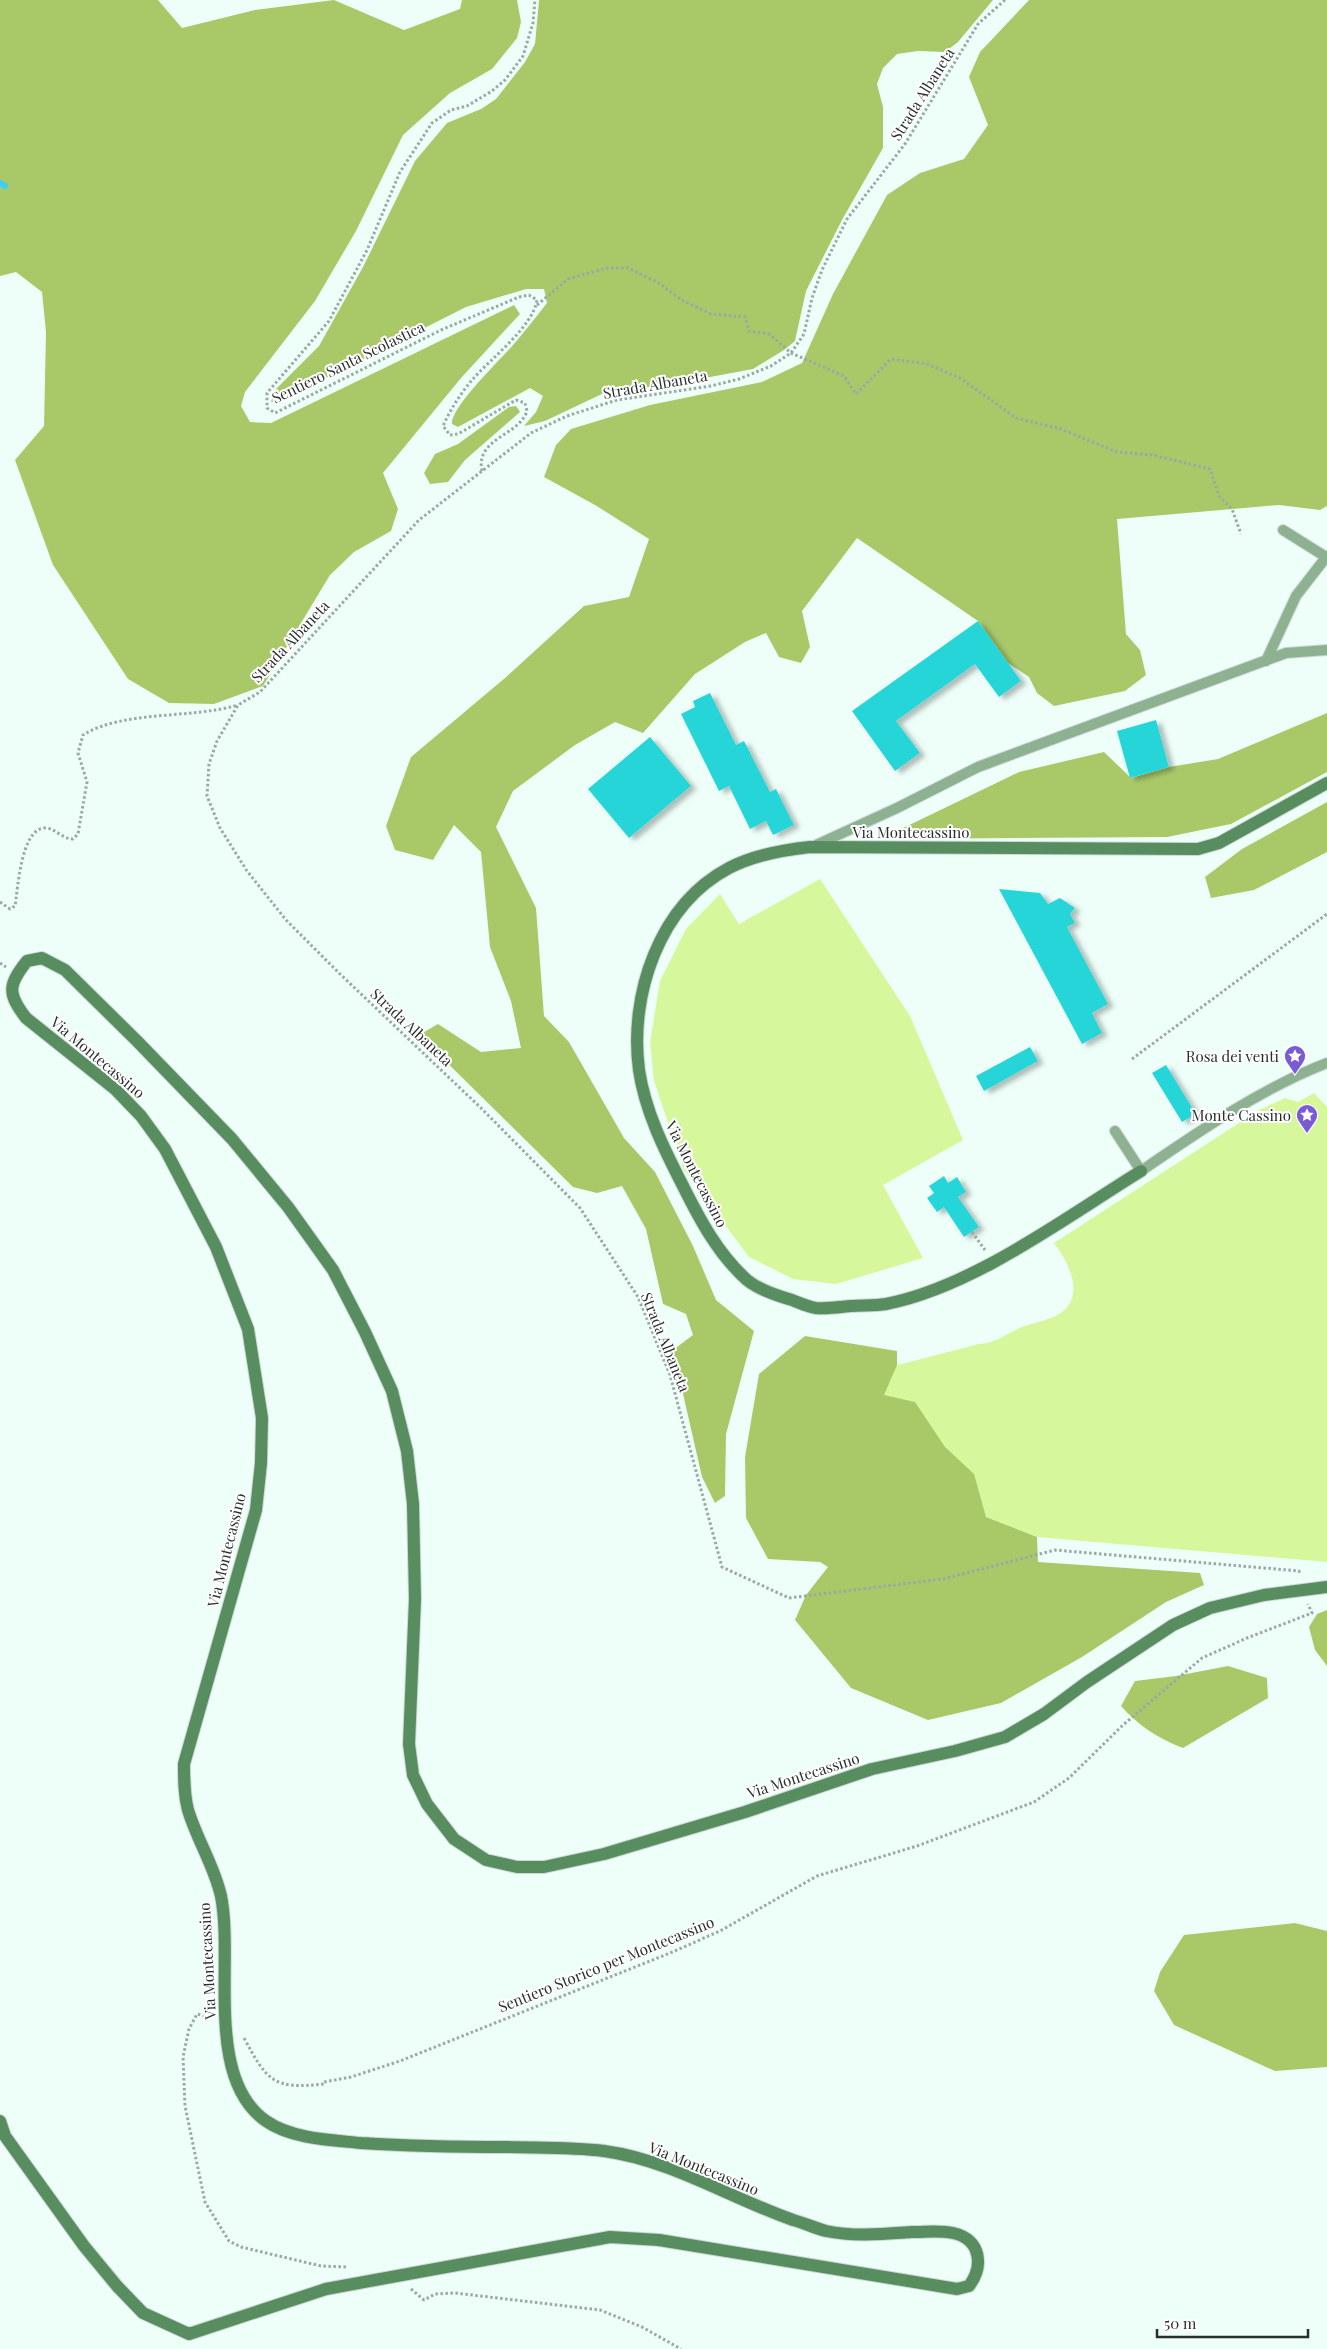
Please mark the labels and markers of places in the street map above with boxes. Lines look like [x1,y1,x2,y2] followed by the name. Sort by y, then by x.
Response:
[1283,1044,1307,1075] place icon: Rosa dei venti
[1186,1046,1280,1066] place label: Rosa dei venti
[1295,1103,1319,1134] place icon: Monte Cassino
[1192,1105,1291,1125] place label: Monte Cassino

